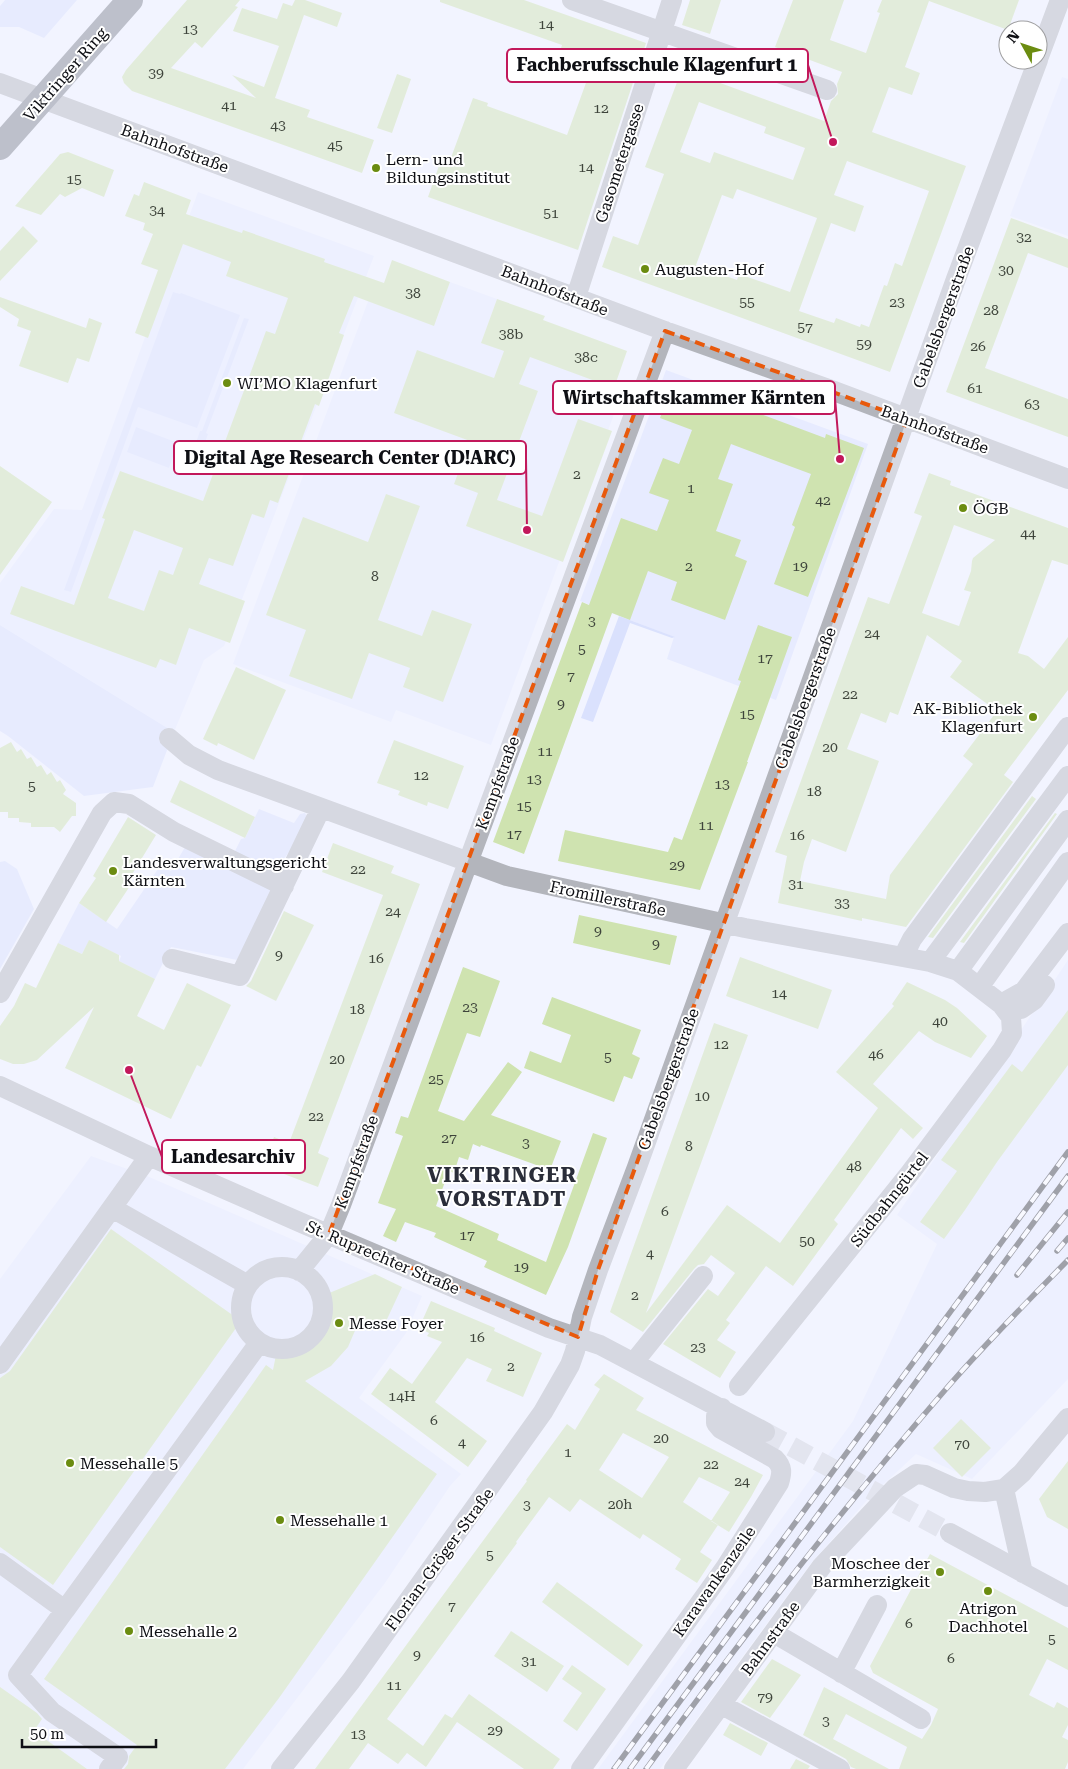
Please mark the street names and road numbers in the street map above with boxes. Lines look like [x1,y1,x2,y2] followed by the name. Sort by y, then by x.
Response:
[19,23,112,125] street label: Viktringer Ring
[591,101,648,225] street label: Gasometergasse
[118,120,231,177] street label: Bahnhofstraße
[909,243,978,391] street label: Gabelsbergerstraße
[499,261,611,320] street label: Bahnhofstraße
[878,401,991,458] street label: Bahnhofstraße
[771,624,840,772] street label: Gabelsbergerstraße
[472,733,523,833] street label: Kempfstraße
[548,877,668,920] street label: Fromillerstraße
[634,1005,703,1153] street label: Gabelsbergerstraße
[331,1112,382,1212] street label: Kempfstraße
[847,1148,932,1250] street label: Südbahngürtel
[303,1216,463,1299] street label: St. Ruprechter Straße
[381,1484,498,1634] street label: Florian-Gröger-Straße
[669,1522,760,1640] street label: Karawankenzeile
[737,1597,804,1679] street label: Bahnstraße

